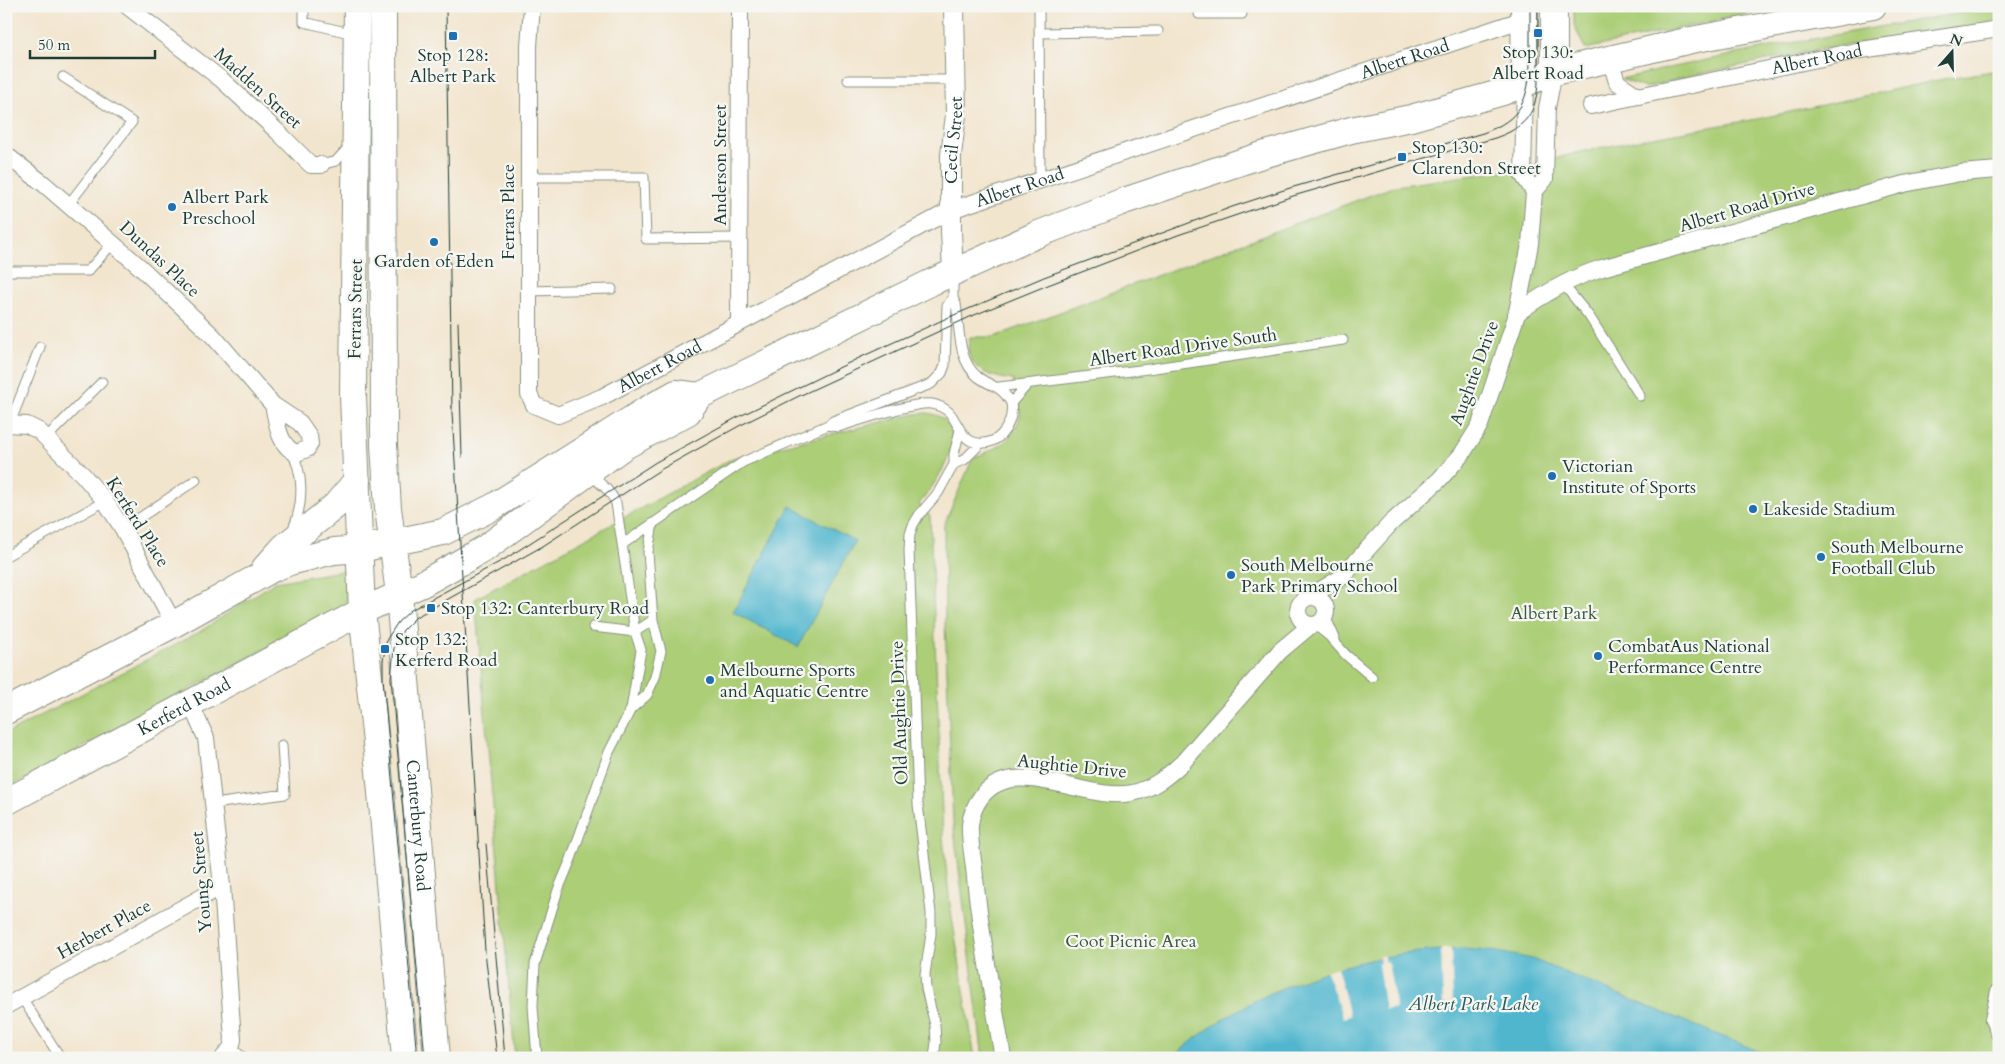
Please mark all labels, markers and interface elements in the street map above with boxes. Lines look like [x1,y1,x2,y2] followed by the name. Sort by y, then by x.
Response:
[1532,27,1544,39] marker: Stop 130: Albert Road
[30,28,155,60] scale bar
[1928,28,1978,78] north arrow
[1947,29,1965,51] text: N
[447,30,459,42] marker: Stop 128: Albert Park
[1357,33,1453,86] street label: Albert Road
[38,35,70,55] text: 50 m
[1769,38,1865,81] street label: Albert Road
[1492,40,1584,86] place label: Stop 130: Albert Road
[208,42,307,135] street label: Madden Street
[410,43,497,89] place label: Stop 128: Albert Park
[939,96,969,184] street label: Cecil Street
[708,104,733,226] street label: Anderson Street
[1412,135,1541,181] place label: Stop 130: Clarendon Street
[1396,151,1408,163] marker: Stop 130: Clarendon Street
[972,161,1068,214] street label: Albert Road
[496,164,521,260] street label: Ferrars Place
[1676,176,1818,239] street label: Albert Road Drive
[182,185,269,231] place label: Albert Park Preschool
[166,201,178,213] marker: Albert Park Preschool
[114,215,206,303] street label: Dundas Place
[428,236,440,248] marker: Garden of Eden
[374,249,495,274] place label: Garden of Eden
[342,258,369,359] street label: Ferrars Street
[1444,317,1505,429] street label: Aughtie Drive
[1088,322,1279,373] street label: Albert Road Drive South
[613,334,707,399] street label: Albert Road
[1562,454,1696,500] place label: Victorian Institute of Sports
[1546,470,1558,482] marker: Victorian Institute of Sports
[100,472,175,572] street label: Kerferd Place
[1763,497,1896,522] place label: Lakeside Stadium
[1747,503,1759,515] marker: Lakeside Stadium
[1831,535,1964,581] place label: South Melbourne Football Club
[1815,551,1827,563] marker: South Melbourne Football Club
[1241,553,1398,599] place label: South Melbourne Park Primary School
[1225,569,1237,581] marker: South Melbourne Park Primary School
[441,596,650,621] place label: Stop 132: Canterbury Road
[1511,601,1598,626] park label: Albert Park
[425,602,437,614] marker: Stop 132: Canterbury Road
[395,627,498,673] place label: Stop 132: Kerferd Road
[1608,634,1770,680] place label: CombatAus National Performance Centre
[884,640,915,786] street label: Old Aughtie Drive
[379,643,391,655] marker: Stop 132: Kerferd Road
[1592,650,1604,662] marker: CombatAus National Performance Centre
[720,658,869,704] place label: Melbourne Sports and Aquatic Centre
[133,672,236,742] street label: Kerferd Road
[704,674,716,686] marker: Melbourne Sports and Aquatic Centre
[1016,748,1128,785] street label: Aughtie Drive
[400,758,435,893] street label: Canterbury Road
[185,830,218,934] street label: Young Street
[53,893,156,966] street label: Herbert Place
[1065,929,1197,954] park label: Coot Picnic Area
[1407,991,1539,1017] water label: Albert Park Lake

